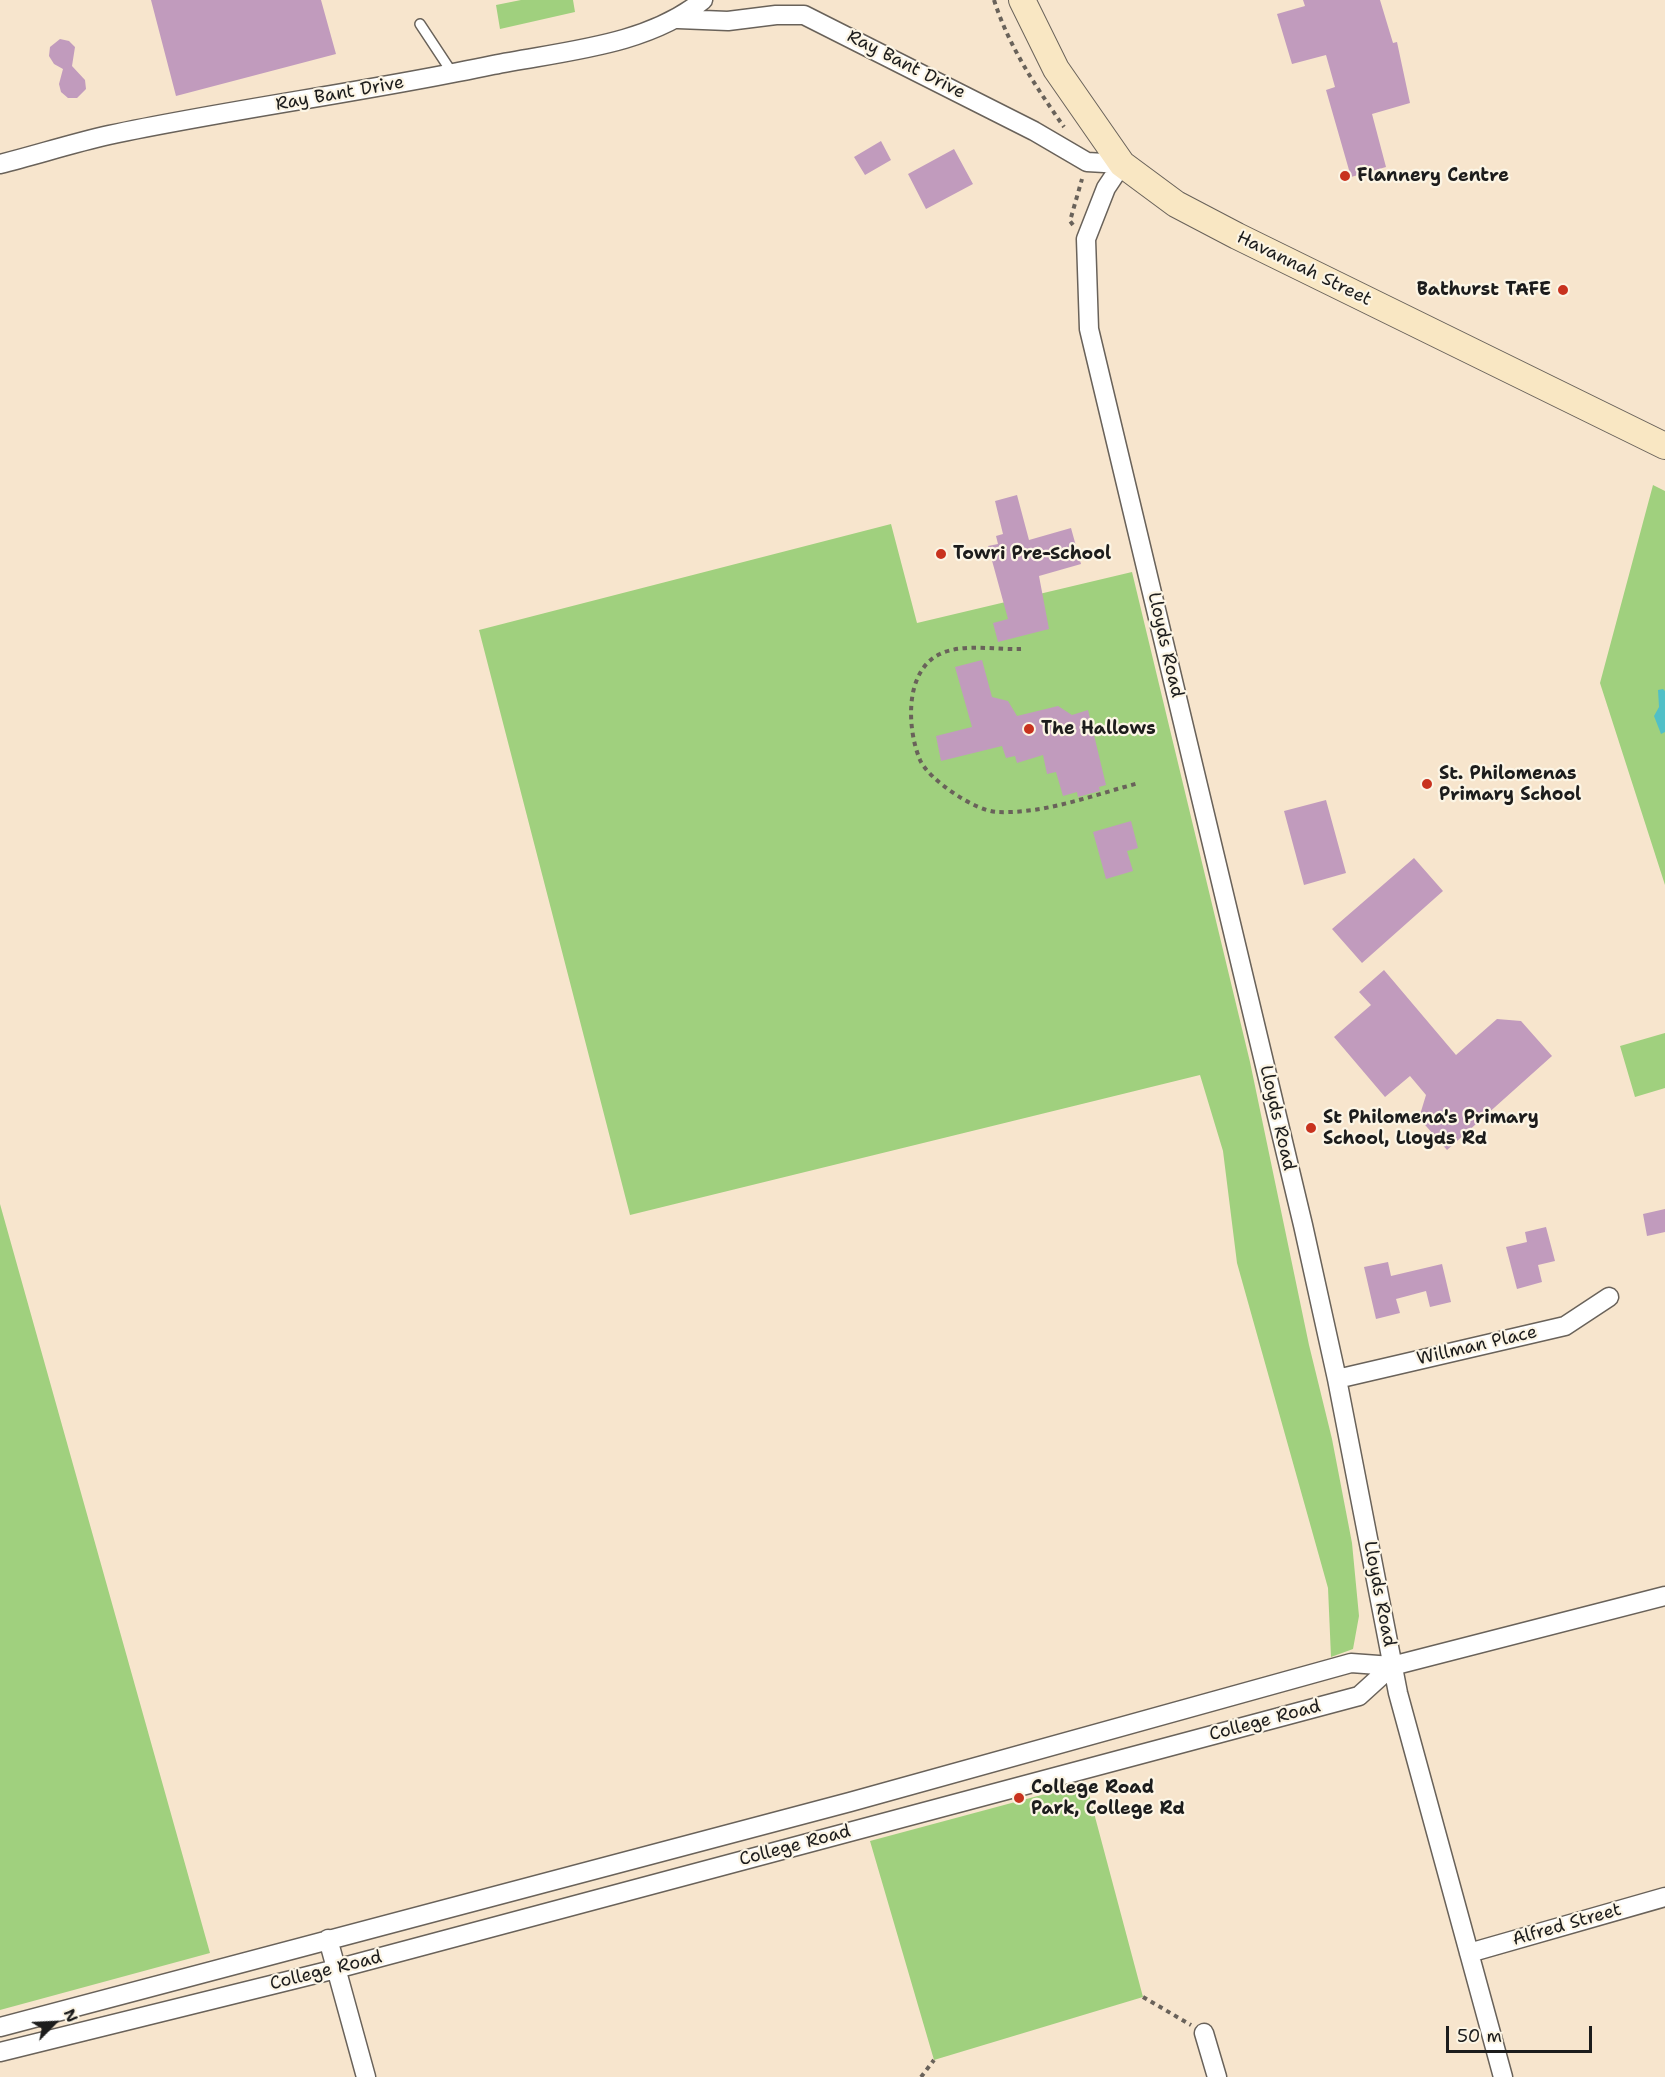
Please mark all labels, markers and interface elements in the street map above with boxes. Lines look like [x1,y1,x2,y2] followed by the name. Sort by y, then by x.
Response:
[843,26,969,104] street label: Ray Bant Drive
[274,72,406,116] street label: Ray Bant Drive
[1357,165,1509,187] place label: Flannery Centre
[1338,169,1352,183] marker: Flannery Centre
[1233,227,1375,311] street label: Havannah Street
[1417,279,1551,301] place label: Bathurst TAFE
[1556,283,1570,297] marker: Bathurst TAFE
[953,543,1111,565] place label: Towri Pre-School
[934,547,948,561] marker: Towri Pre-School
[1142,590,1188,700] street label: Lloyds Road
[1041,718,1156,740] place label: The Hallows
[1022,722,1036,736] marker: The Hallows
[1439,763,1581,806] place label: St. Philomenas Primary School
[1420,777,1434,791] marker: St. Philomenas Primary School
[1254,1063,1300,1173] street label: Lloyds Road
[1323,1107,1539,1150] place label: St Philomena's Primary School, Lloyds Rd
[1304,1121,1318,1135] marker: St Philomena's Primary School, Lloyds Rd
[1415,1322,1539,1370] street label: Willman Place
[1358,1539,1400,1649] street label: Lloyds Road
[1207,1696,1323,1746] street label: College Road
[1031,1777,1185,1820] place label: College Road Park, College Rd
[1012,1791,1026,1805] marker: College Road Park, College Rd
[737,1821,853,1871] street label: College Road
[1510,1899,1624,1951] street label: Alfred Street
[268,1947,384,1995] street label: College Road
[24,1993,84,2053] north arrow
[59,2005,83,2026] text: N
[1449,2014,1594,2052] scale bar
[1457,2024,1502,2048] text: 50 m

